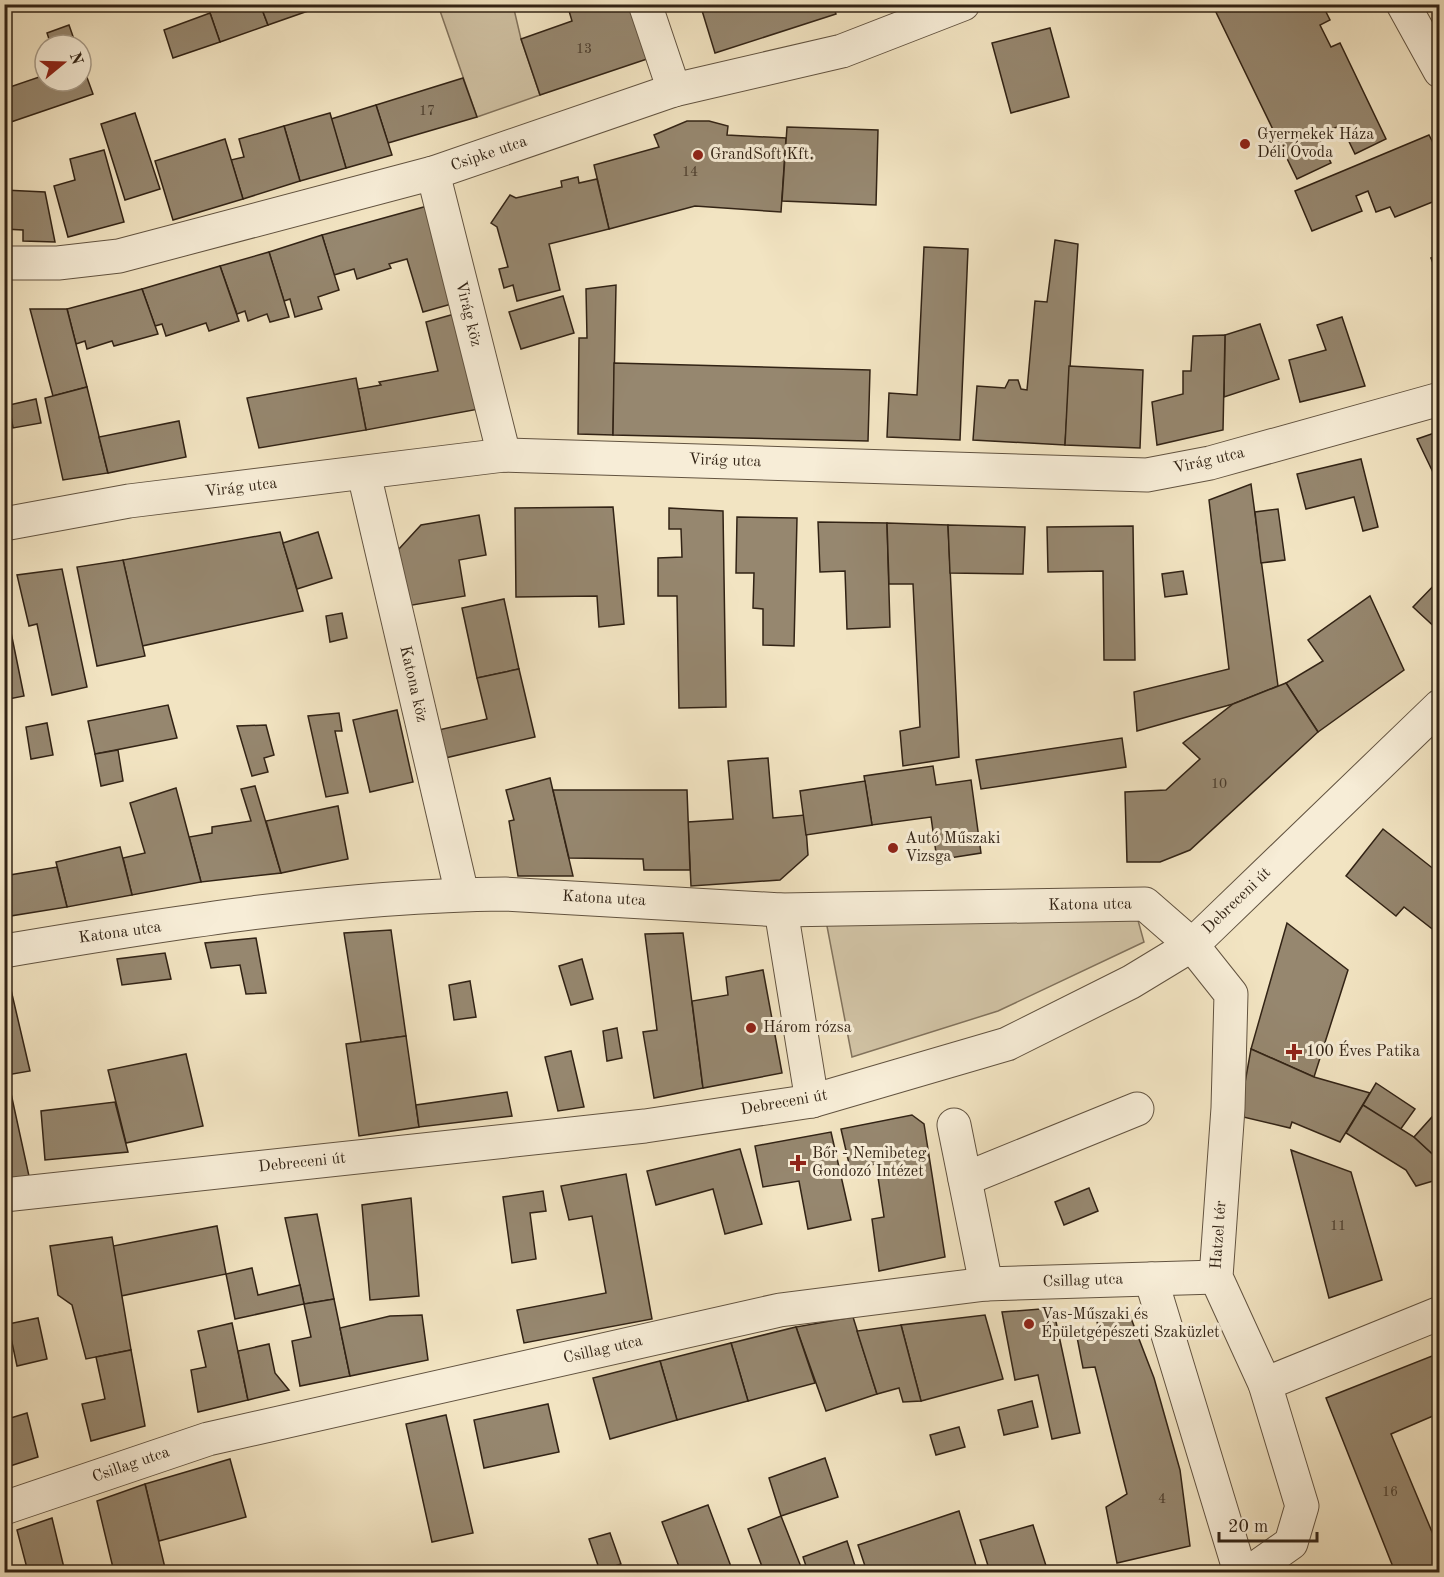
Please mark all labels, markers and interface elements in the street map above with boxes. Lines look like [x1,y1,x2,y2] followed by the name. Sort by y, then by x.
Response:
[33,33,93,93] north arrow
[576,42,592,56] house number: 13
[66,50,85,68] text: N
[419,104,435,118] house number: 17
[1257,127,1374,161] place label: Gyermekek Háza Déli Óvoda
[449,133,529,175] street label: Csipke utca
[1238,137,1252,151] marker: Gyermekek Háza Déli Óvoda
[710,147,814,163] place label: GrandSoft Kft.
[691,148,705,162] marker: GrandSoft Kft.
[682,165,698,179] house number: 14
[452,280,484,348] street label: Virág köz
[1172,445,1246,477] street label: Virág utca
[688,452,762,470] street label: Virág utca
[204,476,278,500] street label: Virág utca
[396,644,430,724] street label: Katona köz
[1211,777,1227,791] house number: 10
[905,831,1000,865] place label: Autó Műszaki Vizsga
[886,841,900,855] marker: Autó Műszaki Vizsga
[1200,864,1274,937] street label: Debreceni út
[562,889,646,909] street label: Katona utca
[1048,896,1132,914] street label: Katona utca
[77,919,163,947] street label: Katona utca
[763,1020,852,1036] place label: Három rózsa
[744,1021,758,1035] marker: Három rózsa
[1306,1040,1420,1060] place label: 100 Éves Patika
[1287,1045,1301,1059] marker: 100 Éves Patika
[739,1087,829,1119] street label: Debreceni út
[812,1146,927,1180] place label: Bőr - Nemibeteg Gondozó Intézet
[257,1150,347,1176] street label: Debreceni út
[789,1154,807,1172] marker: Bőr - Nemibeteg Gondozó Intézet
[1209,1200,1229,1270] street label: Hatzel tér
[1330,1219,1346,1233] house number: 11
[1042,1272,1124,1290] street label: Csillag utca
[1041,1307,1220,1341] place label: Vas-Műszaki és Épületgépészeti Szaküzlet
[1022,1317,1036,1331] marker: Vas-Műszaki és Épületgépészeti Szaküzlet
[562,1333,644,1367] street label: Csillag utca
[90,1444,172,1486] street label: Csillag utca
[1382,1485,1398,1499] house number: 16
[1158,1492,1166,1506] house number: 4
[1219,1505,1316,1543] scale bar
[1228,1518,1268,1536] text: 20 m

